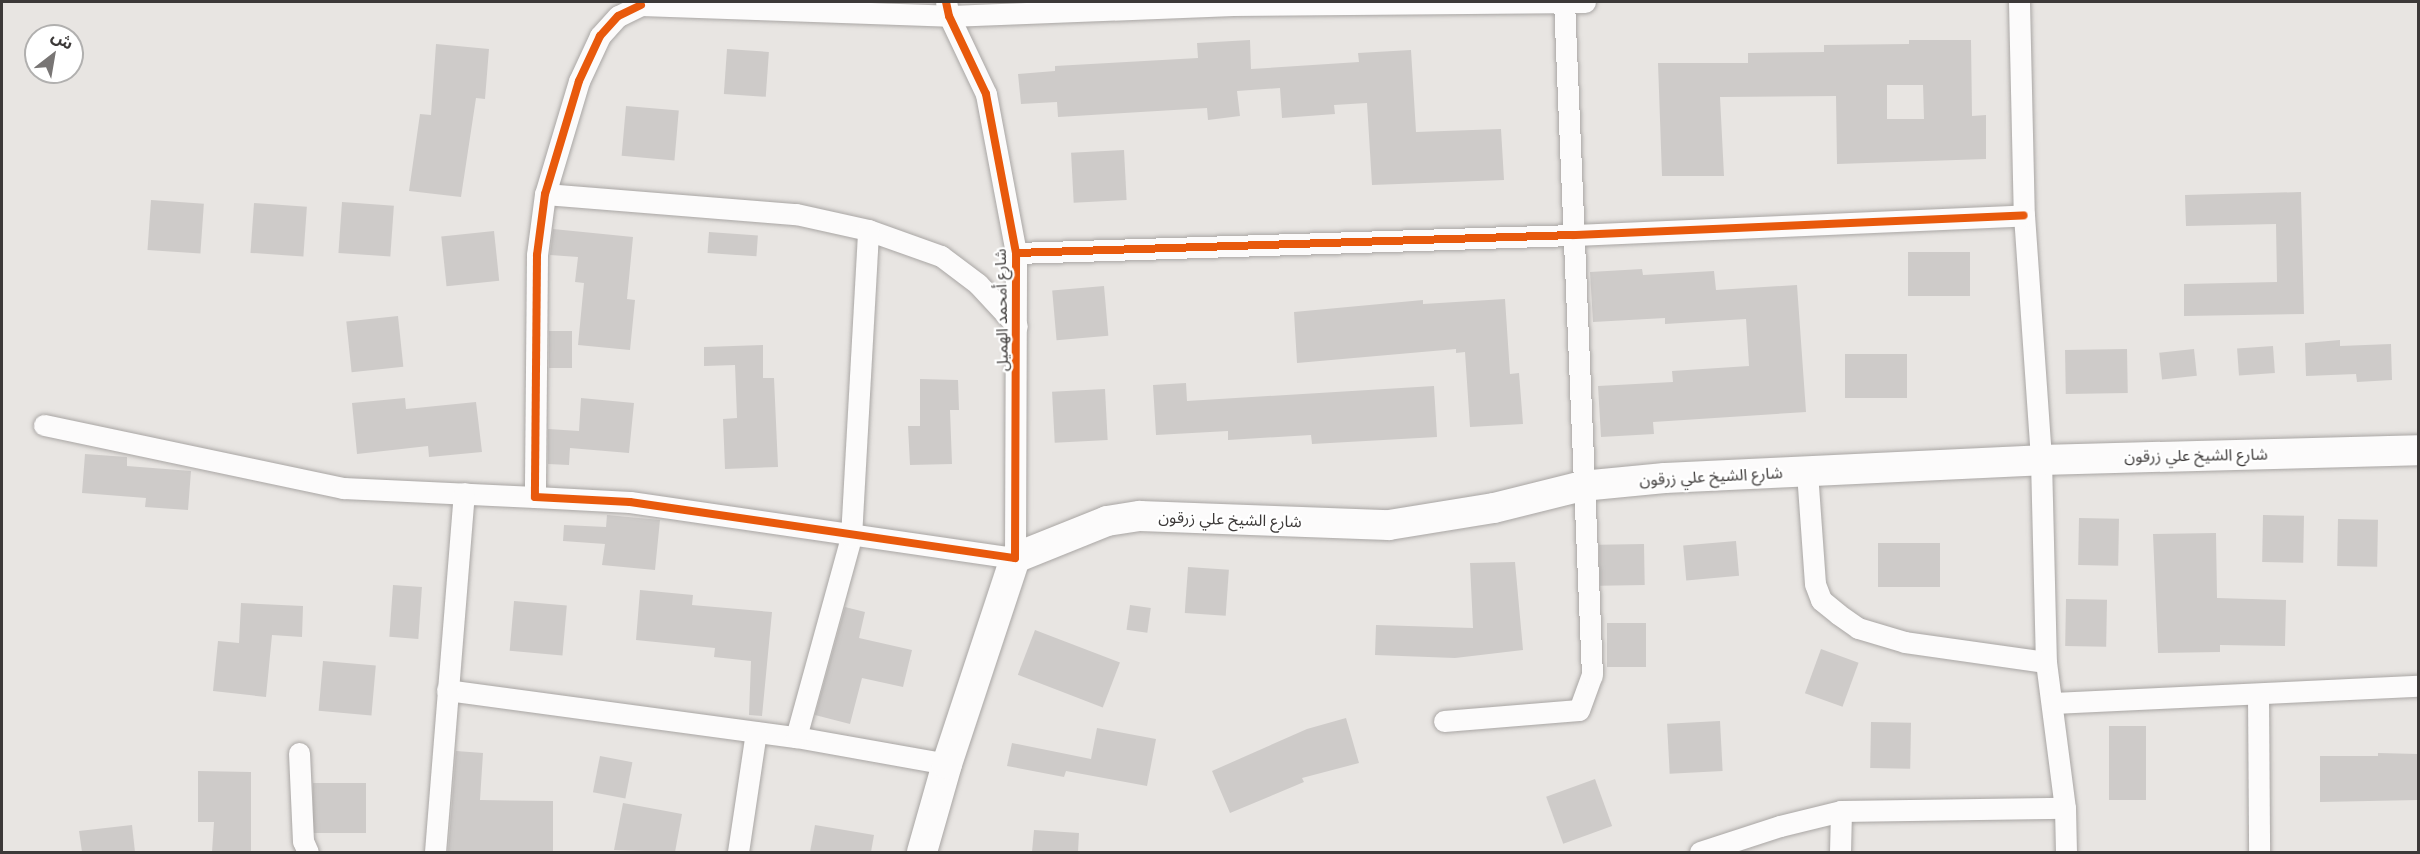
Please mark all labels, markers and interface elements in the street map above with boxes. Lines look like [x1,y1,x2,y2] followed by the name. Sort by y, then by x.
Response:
[24,24,84,84] north arrow
[48,25,77,54] text: ش
[991,248,1013,372] street label: شارع أمحمد الهميل
[2124,445,2268,467] street label: شارع الشيخ علي زرقون
[1639,464,1783,490] street label: شارع الشيخ علي زرقون
[1158,508,1302,532] street label: شارع الشيخ علي زرقون

